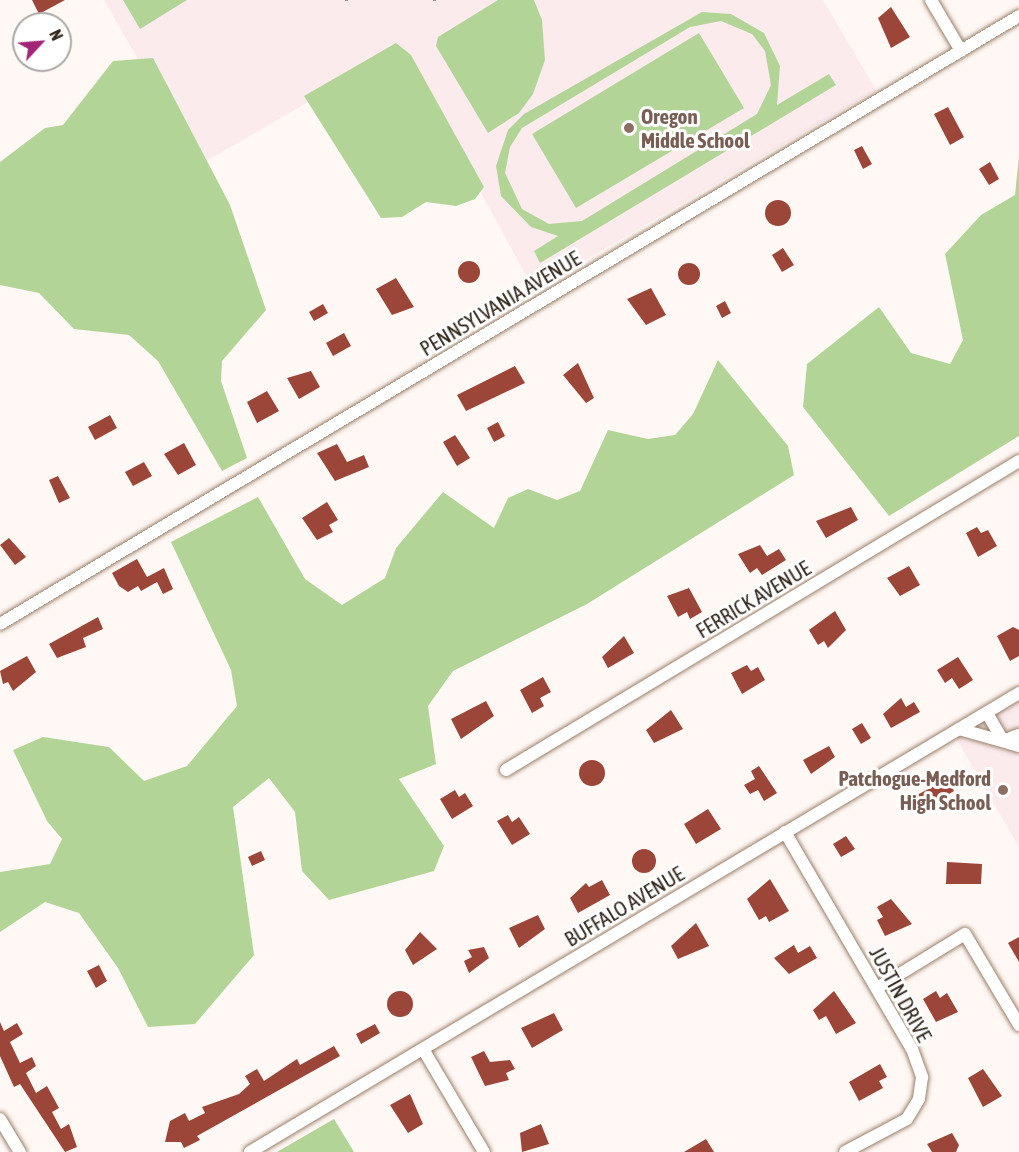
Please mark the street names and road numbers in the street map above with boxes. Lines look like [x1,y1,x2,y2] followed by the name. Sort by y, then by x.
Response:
[415,245,585,361] street label: PENNSYLVANIA AVENUE
[691,555,815,643] street label: FERRICK AVENUE
[560,860,688,952] street label: BUFFALO AVENUE
[865,942,937,1046] street label: JUSTIN DRIVE

